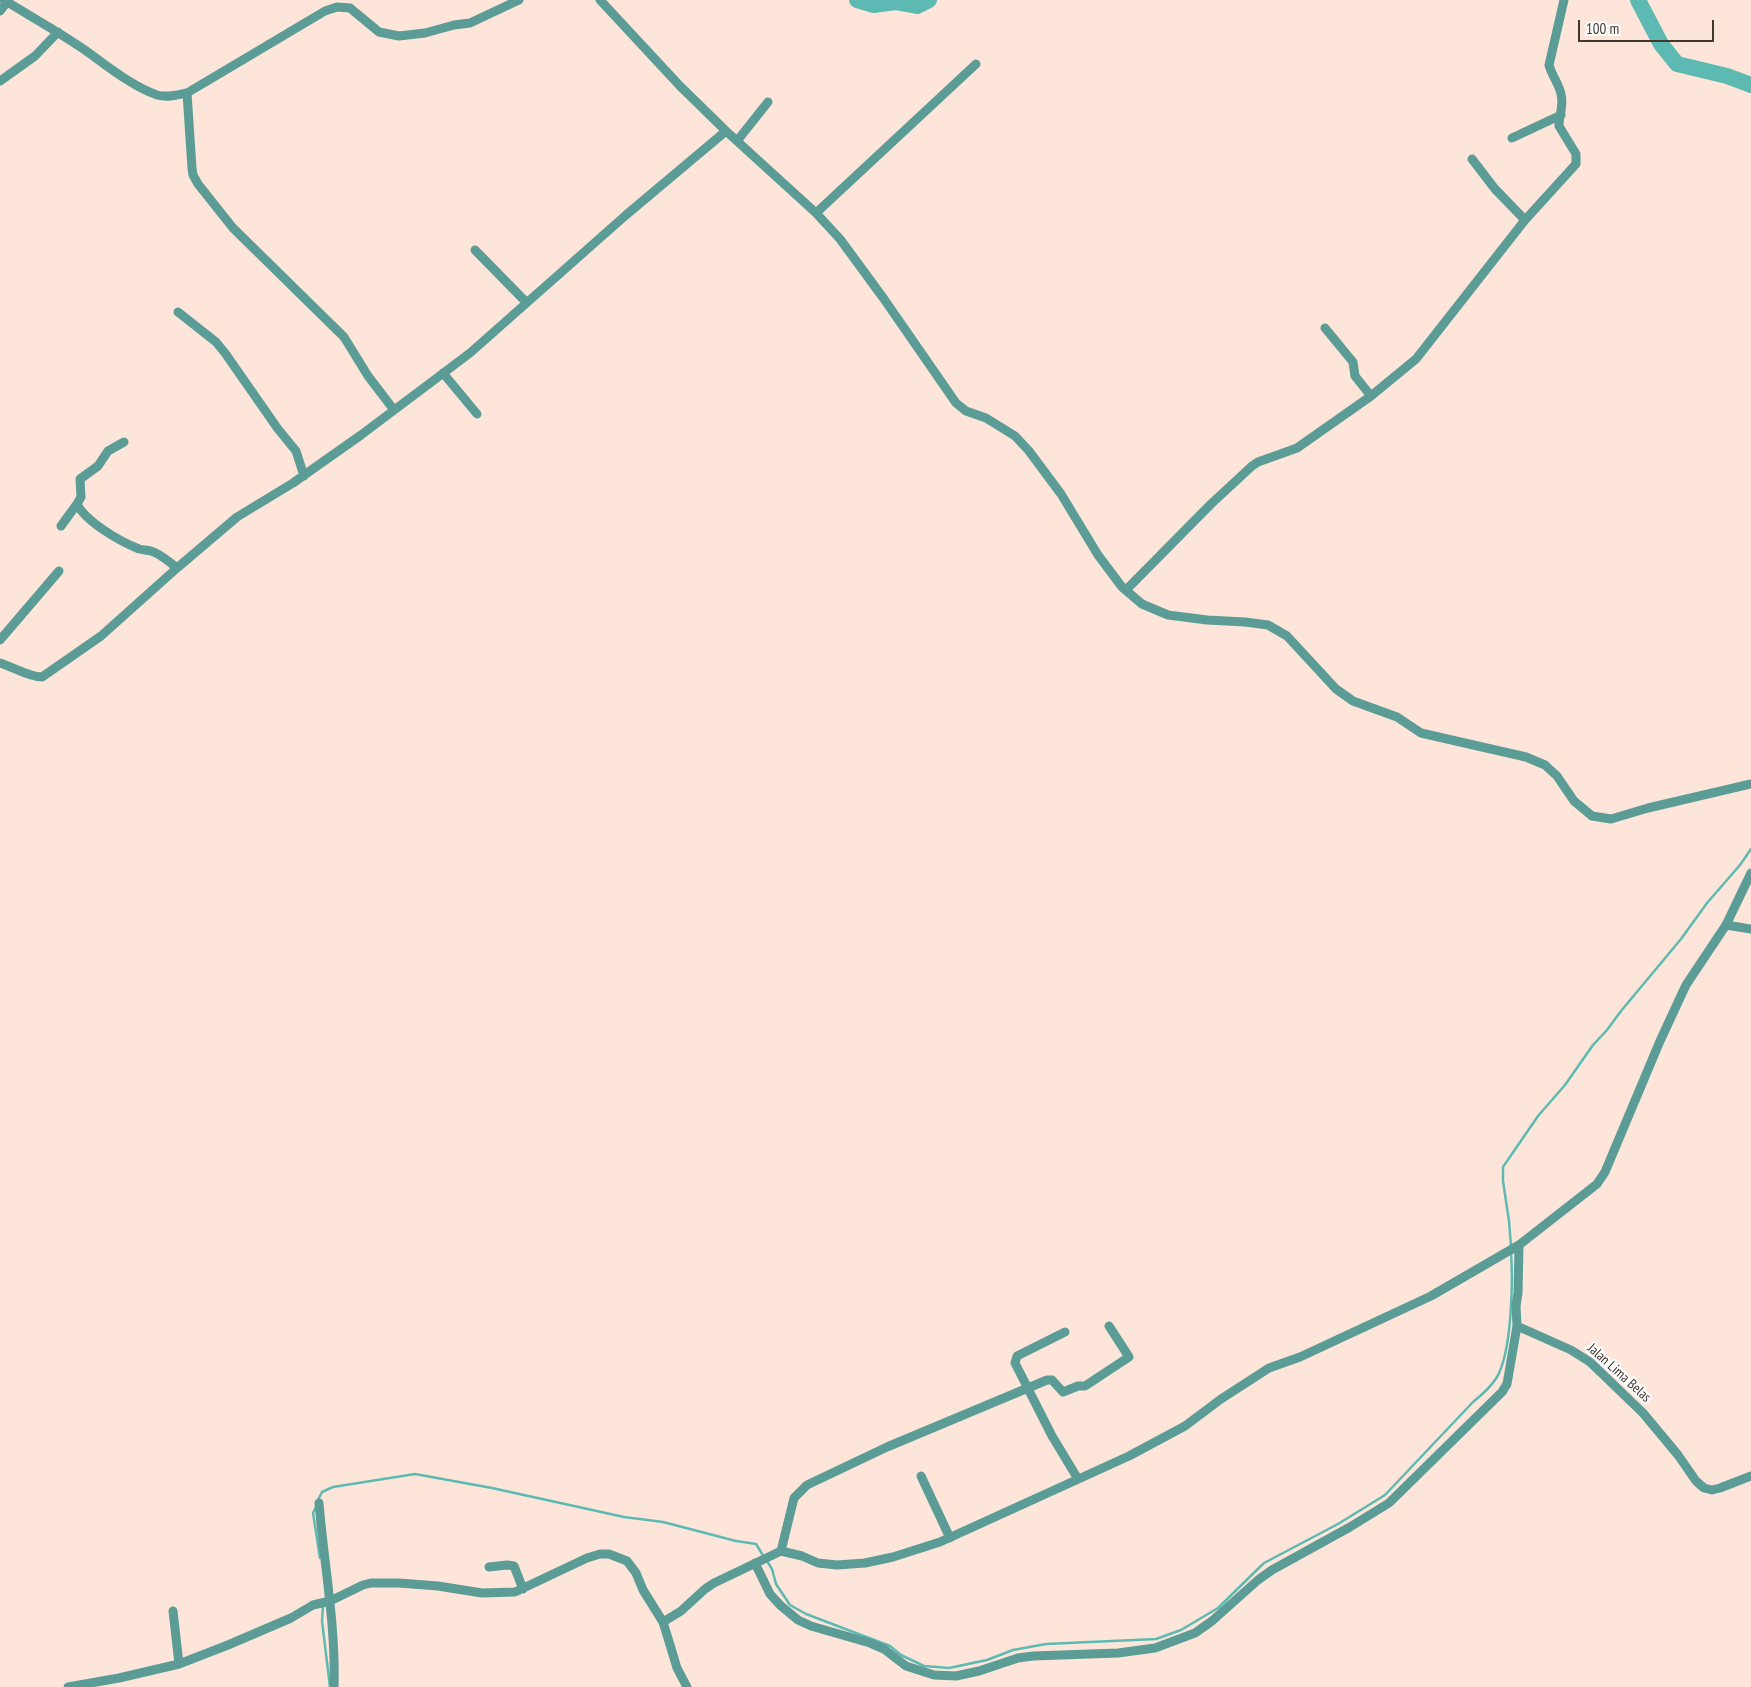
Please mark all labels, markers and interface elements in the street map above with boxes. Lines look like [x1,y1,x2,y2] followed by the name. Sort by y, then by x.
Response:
[1581,10,1717,42] scale bar
[1586,19,1619,38] text: 100 m
[1584,1340,1654,1406] street label: Jalan Lima Belas

